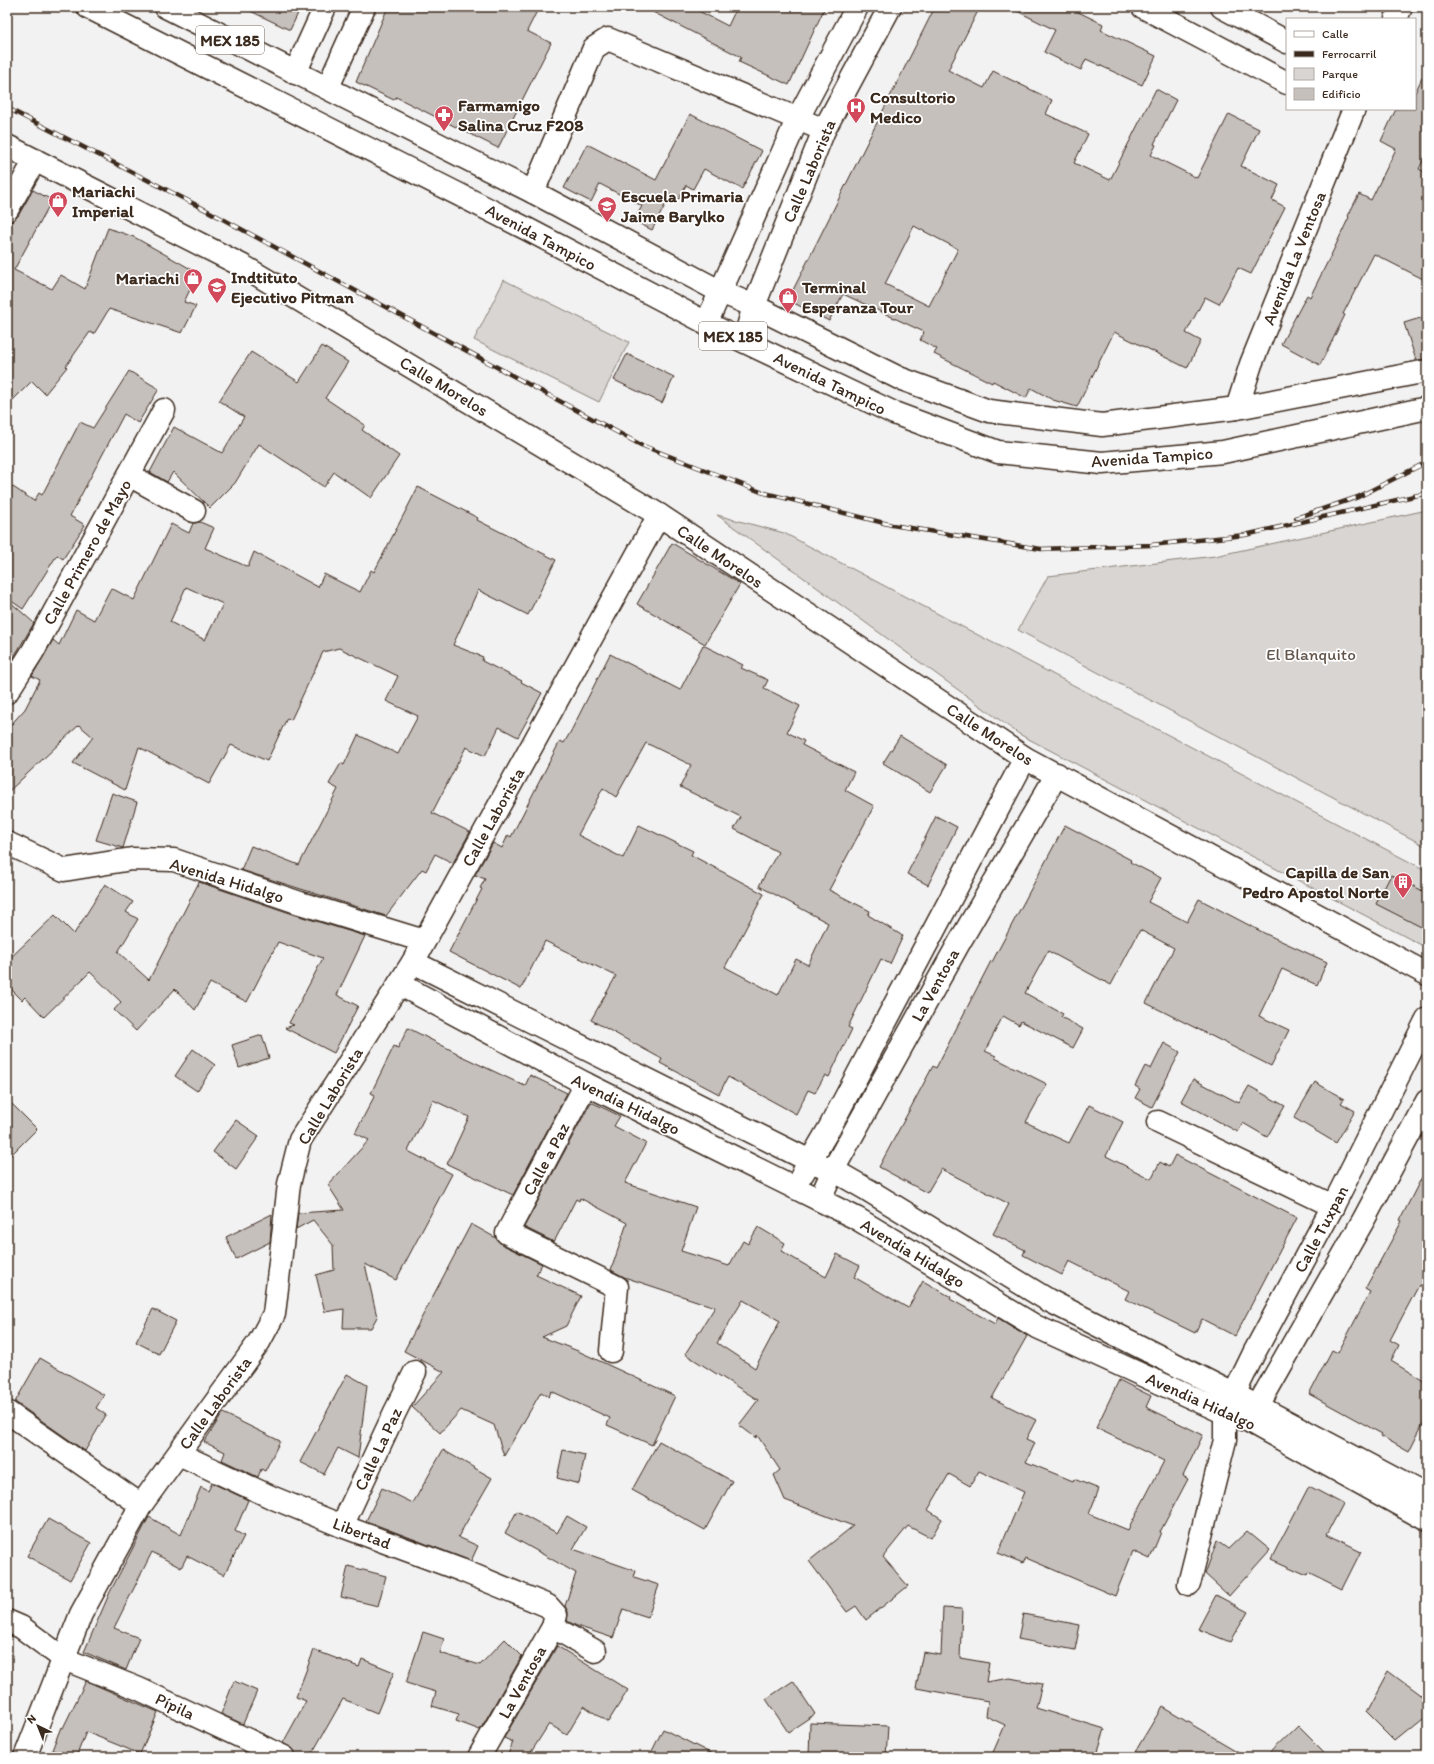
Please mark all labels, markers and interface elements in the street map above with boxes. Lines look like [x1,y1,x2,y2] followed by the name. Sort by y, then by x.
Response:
[1286,18,1416,110] legend
[196,26,264,54] road number: MEX 185
[1322,27,1349,41] text: Calle
[1322,47,1377,61] text: Ferrocarril
[1322,67,1358,81] text: Parque
[870,87,956,127] place label: Consultorio Medico
[1322,87,1361,101] text: Edificio
[458,95,584,135] place label: Farmamigo Salina Cruz F208
[845,96,867,124] hospital icon: Consultorio Medico
[433,104,455,132] pharmacy icon: Farmamigo Salina Cruz F208
[778,116,840,226] street label: Calle Laborista
[72,181,135,222] place label: Mariachi Imperial
[620,186,744,227] place label: Escuela Primaria Jaime Barylko
[1258,188,1330,328] street label: Avenida La Ventosa
[47,190,69,218] shop icon: Mariachi Imperial
[596,195,618,223] school or university icon: Escuela Primaria Jaime Barylko
[482,199,600,275] street label: Avenida Tampico
[182,267,204,295] shop icon: Mariachi
[231,267,354,308] place label: Indtituto Ejecutivo Pitman
[116,268,179,288] place label: Mariachi
[206,276,228,304] school or university icon: Indtituto Ejecutivo Pitman
[801,277,913,318] place label: Terminal Esperanza Tour
[777,286,799,314] shop icon: Terminal Esperanza Tour
[699,322,767,350] road number: MEX 185
[771,347,889,419] street label: Avenida Tampico
[396,352,492,420] street label: Calle Morelos
[1090,443,1214,471] street label: Avenida Tampico
[39,476,135,628] street label: Calle Primero de Mayo
[673,520,767,592] street label: Calle Morelos
[1266,644,1356,664] park label: El Blanquito
[943,699,1037,769] street label: Calle Morelos
[458,764,529,870] street label: Calle Laborista
[168,853,286,907] street label: Avenida Hidalgo
[1242,862,1390,903] place label: Capilla de San Pedro Apostol Norte
[1392,871,1414,899] building icon: Capilla de San Pedro Apostol Norte
[907,945,963,1025] street label: La Ventosa
[293,1043,367,1148] street label: Calle Laborista
[569,1069,683,1139] street label: Avendia Hidalgo
[518,1119,574,1199] street label: Calle a Paz
[1290,1182,1352,1276] street label: Calle Tuxpan
[857,1214,969,1292] street label: Avendia Hidalgo
[175,1352,256,1453] street label: Calle Laborista
[1143,1368,1259,1434] street label: Avendia Hidalgo
[350,1404,406,1494] street label: Calle La Paz
[330,1513,395,1553] street label: Libertad
[494,1642,550,1722] street label: La Ventosa
[152,1688,198,1724] street label: Pípila
[18,1706,58,1746] north arrow
[24,1712,39,1726] text: N

